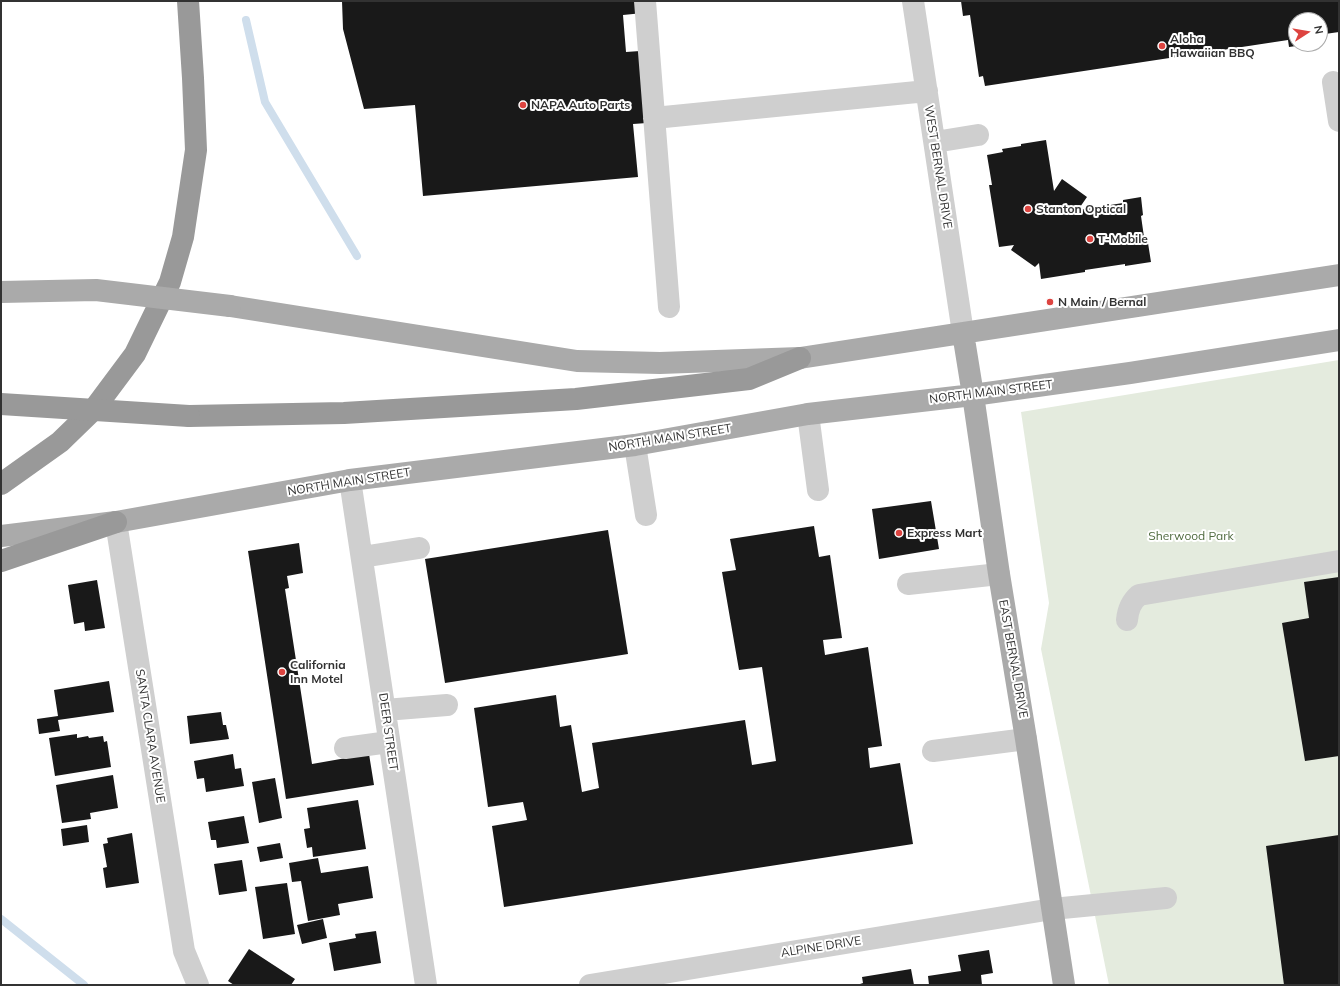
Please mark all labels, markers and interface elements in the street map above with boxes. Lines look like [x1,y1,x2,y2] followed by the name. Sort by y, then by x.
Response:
[1288,12,1328,52] north arrow
[1311,24,1326,35] text: N
[1170,32,1255,60] place label: Aloha Hawaiian BBQ
[1157,41,1167,51] marker: Aloha Hawaiian BBQ
[531,98,630,112] place label: NAPA Auto Parts
[518,100,528,110] marker: NAPA Auto Parts
[921,104,955,230] street label: WEST BERNAL DRIVE
[1036,202,1126,216] place label: Stanton Optical
[1023,204,1033,214] marker: Stanton Optical
[1098,232,1148,246] place label: T-Mobile
[1085,234,1095,244] marker: T-Mobile
[1058,295,1146,309] place label: N Main / Bernal
[1045,297,1055,307] marker: N Main / Bernal
[928,377,1054,407] street label: NORTH MAIN STREET
[608,421,732,455] street label: NORTH MAIN STREET
[287,465,411,499] street label: NORTH MAIN STREET
[907,526,982,540] place label: Express Mart
[894,528,904,538] marker: Express Mart
[1148,529,1234,543] park label: Sherwood Park
[995,599,1031,719] street label: EAST BERNAL DRIVE
[290,658,346,686] place label: California Inn Motel
[277,667,287,677] marker: California Inn Motel
[132,668,168,804] street label: SANTA CLARA AVENUE
[375,692,401,772] street label: DEER STREET
[780,934,862,960] street label: ALPINE DRIVE

